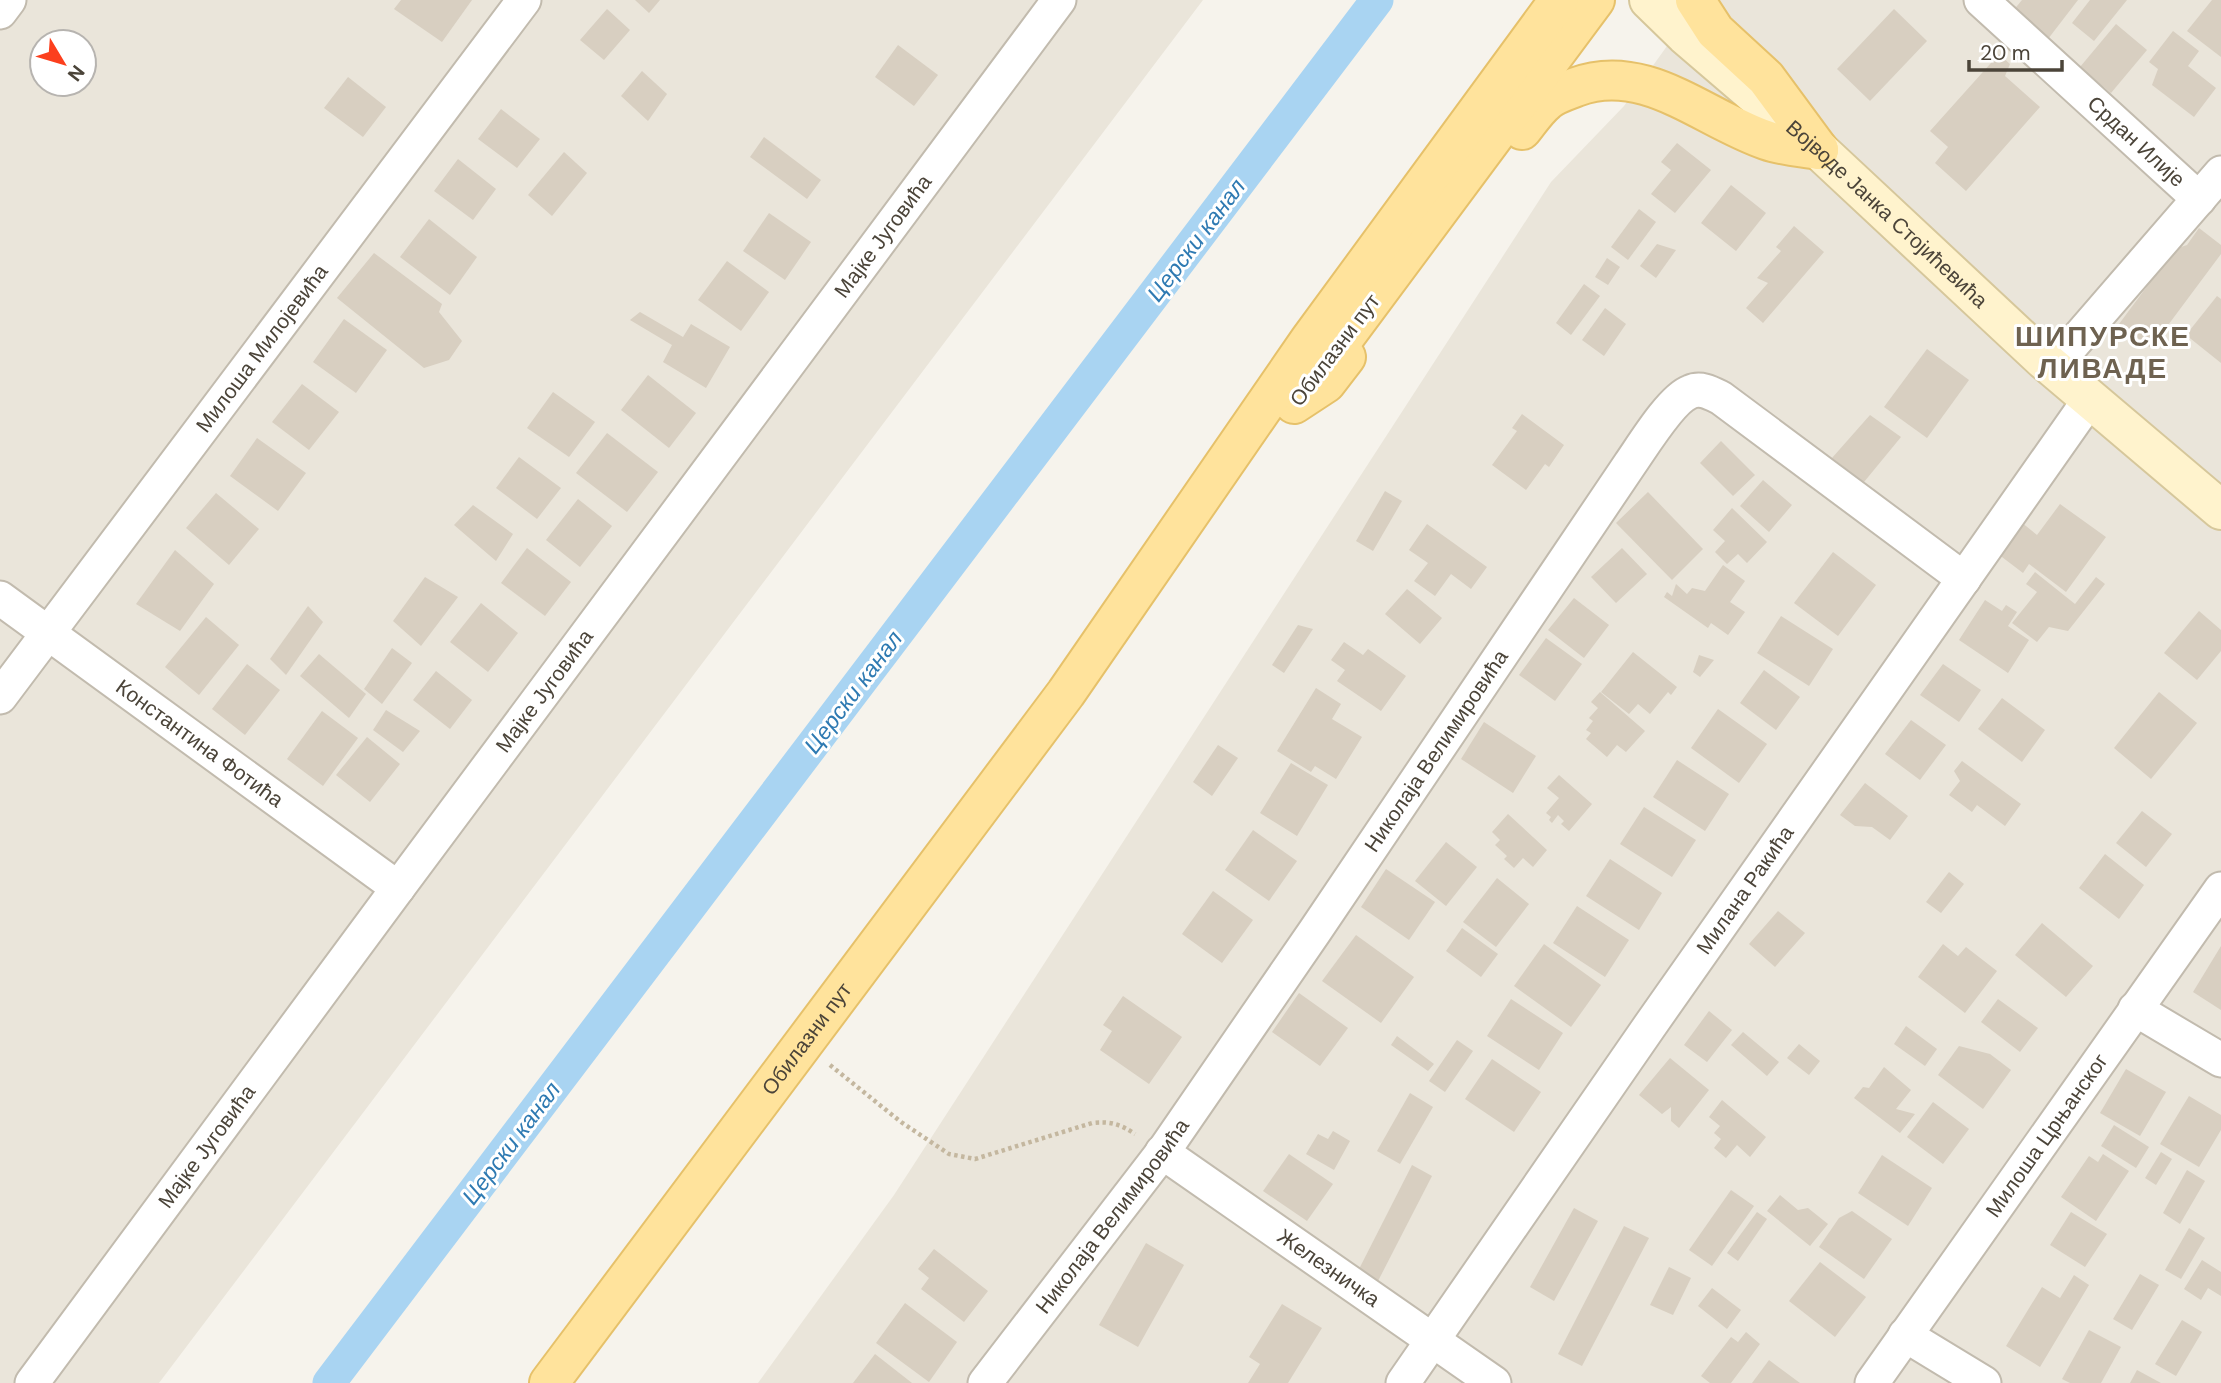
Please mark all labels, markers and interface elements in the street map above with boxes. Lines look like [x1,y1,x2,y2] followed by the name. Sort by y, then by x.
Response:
[28,28,98,98] north arrow
[1969,28,2062,72] scale bar
[1980,39,2031,67] text: 20 m
[62,60,90,86] text: N
[2081,90,2191,193] street label: Срдан Илије
[1780,114,1994,314] street label: Војводе Јанка Стојићевића
[828,169,938,304] street label: Мајке Југовића
[1140,173,1252,307] water label: Церски канал
[190,258,335,438] street label: Милоша Милојевића
[1284,288,1387,412] street label: Обилазни пут
[2015,318,2191,387] district label: ШИПУРСКЕ ЛИВАДЕ
[489,624,600,758] street label: Мајке Југовића
[797,625,909,759] water label: Церски канал
[1358,644,1515,858] street label: Николаја Велимировића
[110,673,289,814] street label: Константина Фотића
[1690,820,1800,960] street label: Милана Ракића
[755,977,858,1101] street label: Обилазни пут
[1979,1048,2115,1223] street label: Милоша Црњанског
[455,1076,567,1210] water label: Церски канал
[152,1079,262,1214] street label: Мајке Југовића
[1029,1113,1196,1320] street label: Николаја Велимировића
[1272,1222,1386,1314] street label: Железничка

